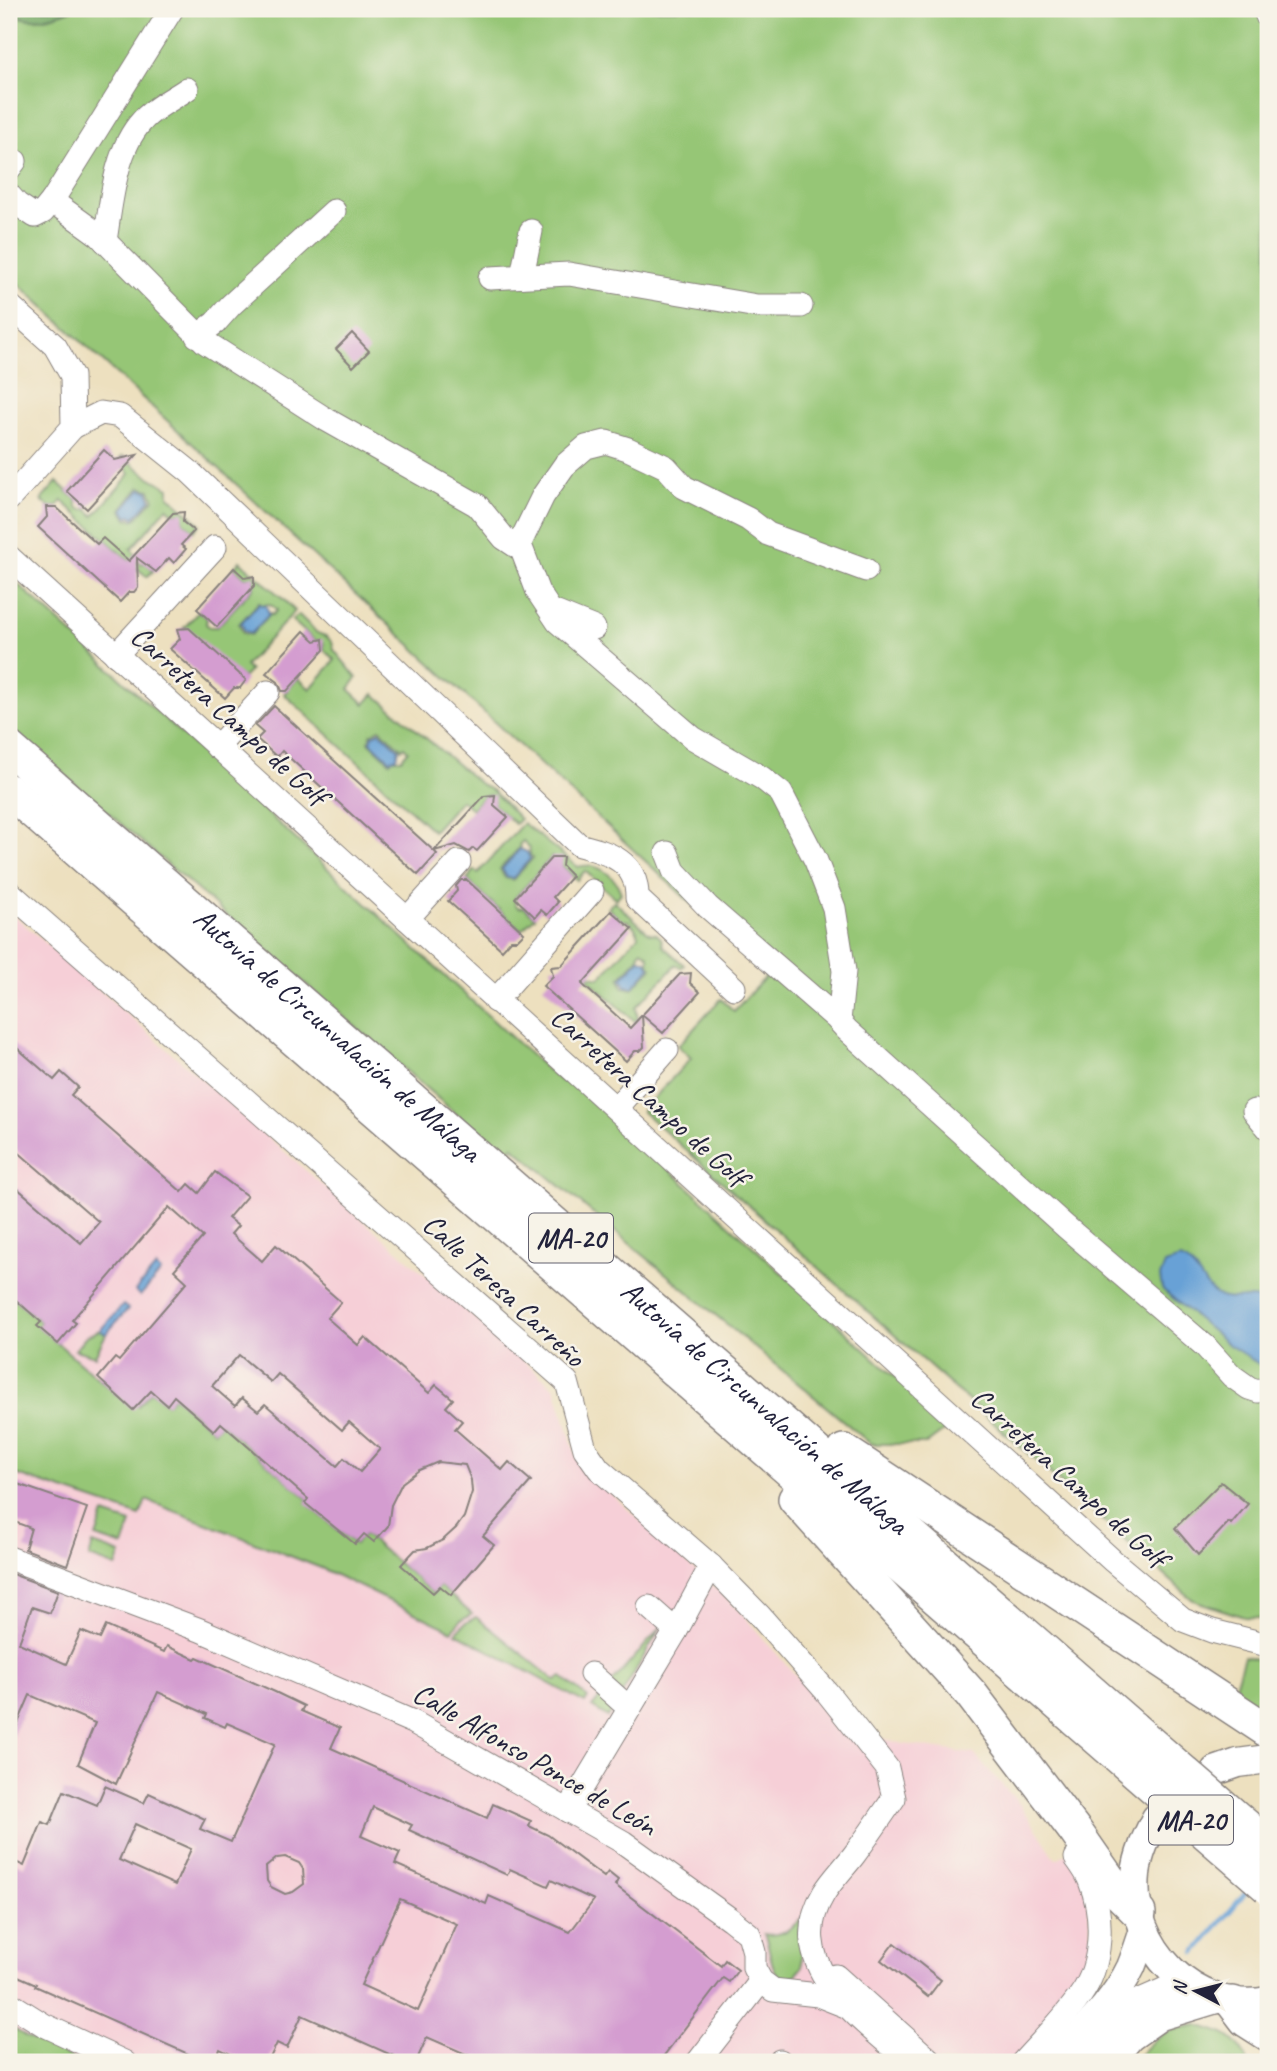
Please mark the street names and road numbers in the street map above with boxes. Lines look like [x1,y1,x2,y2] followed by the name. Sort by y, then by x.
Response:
[123,617,340,818] street label: Carretera Campo de Golf
[186,899,491,1171] street label: Autovía de Circunvalación de Málaga
[543,998,760,1199] street label: Carretera Campo de Golf
[415,1205,594,1376] street label: Calle Teresa Carreño
[529,1214,613,1262] road number: MA-20
[613,1272,918,1544] street label: Autovía de Circunvalación de Málaga
[963,1379,1180,1580] street label: Carretera Campo de Golf
[406,1674,665,1845] street label: Calle Alfonso Ponce de León
[1149,1796,1233,1844] road number: MA-20

